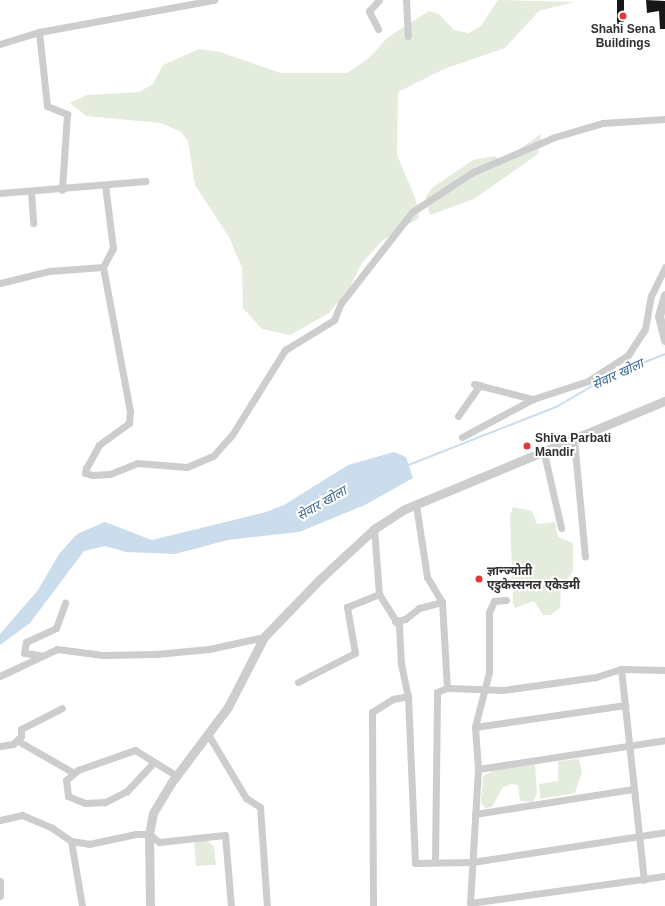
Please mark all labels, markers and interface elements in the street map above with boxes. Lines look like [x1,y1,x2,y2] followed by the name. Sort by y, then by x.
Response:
[618,11,628,21] marker: Shahi Sena Buildings
[591,23,655,51] place label: Shahi Sena Buildings
[590,356,646,394] water label: सेवार खोला
[535,432,611,460] place label: Shiva Parbati Mandir
[522,441,532,451] marker: Shiva Parbati Mandir
[295,484,349,524] water label: सेवार खोला
[487,565,580,593] place label: ज्ञान्ज्योती एडुकेस्सनल एकेडमी
[474,574,484,584] marker: ज्ञान्ज्योती एडुकेस्सनल एकेडमी

